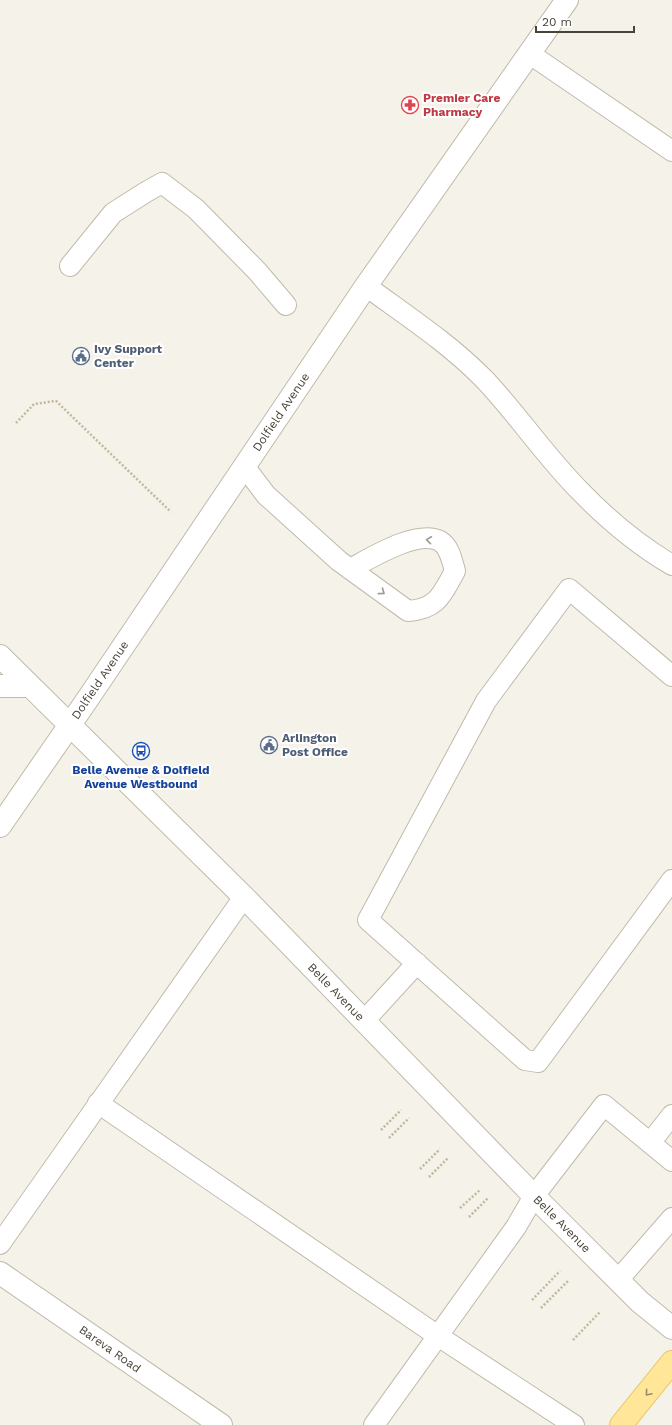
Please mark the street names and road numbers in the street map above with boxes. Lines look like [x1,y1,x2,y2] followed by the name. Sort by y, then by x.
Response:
[250,370,312,454] street label: Dolfield Avenue
[69,638,131,722] street label: Dolfield Avenue
[305,960,367,1024] street label: Belle Avenue
[531,1193,594,1256] street label: Belle Avenue
[76,1323,144,1375] street label: Bareva Road

